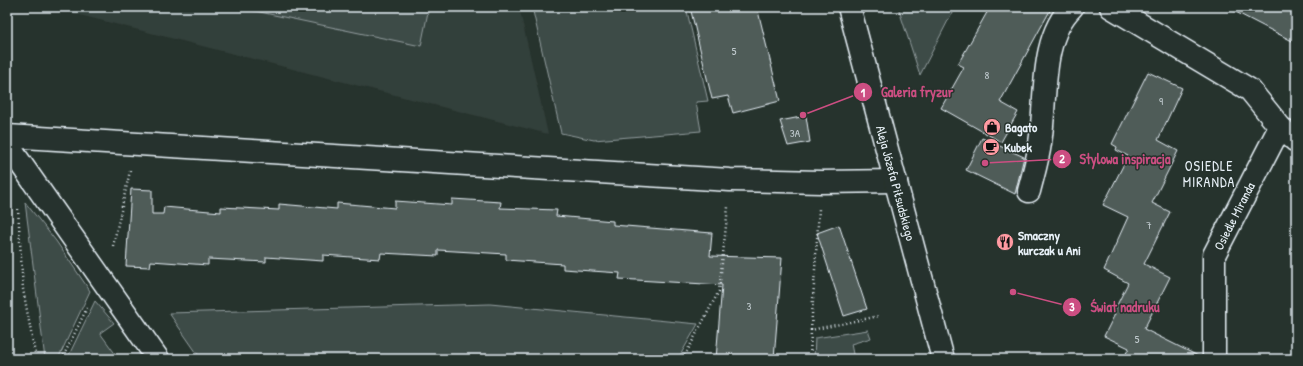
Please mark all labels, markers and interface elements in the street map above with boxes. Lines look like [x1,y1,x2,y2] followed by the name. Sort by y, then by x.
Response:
[732,44,737,58] house number: 5
[985,68,990,82] house number: 8
[853,79,961,105] callout: Galeria fryzur
[881,82,954,103] text: Galeria fryzur
[861,84,866,101] text: 1
[1159,94,1163,108] house number: 9
[982,117,1002,137] shop icon: Bagato
[1005,118,1038,137] place label: Bagato
[872,123,920,243] street label: Aleja Józefa Piłsudskiego
[790,126,801,140] house number: 3A
[981,137,1001,157] cafe icon: Kubek
[1004,138,1033,156] place label: Kubek
[1052,146,1179,172] callout: Stylowa inspiracja
[1080,149,1171,170] text: Stylowa inspiracja
[1059,150,1065,167] text: 2
[1183,156,1235,191] district label: OSIEDLE MIRANDA
[1209,179,1259,253] street label: Osiedle Miranda
[1146,218,1152,232] house number: 7
[1018,226,1081,259] place label: Smaczny kurczak u Ani
[995,232,1015,252] restaurant icon: Smaczny kurczak u Ani
[1062,294,1167,320] callout: Świat nadruku
[1090,297,1160,316] text: Świat nadruku
[1069,298,1075,315] text: 3
[747,299,752,313] house number: 3
[1135,332,1140,346] house number: 5

